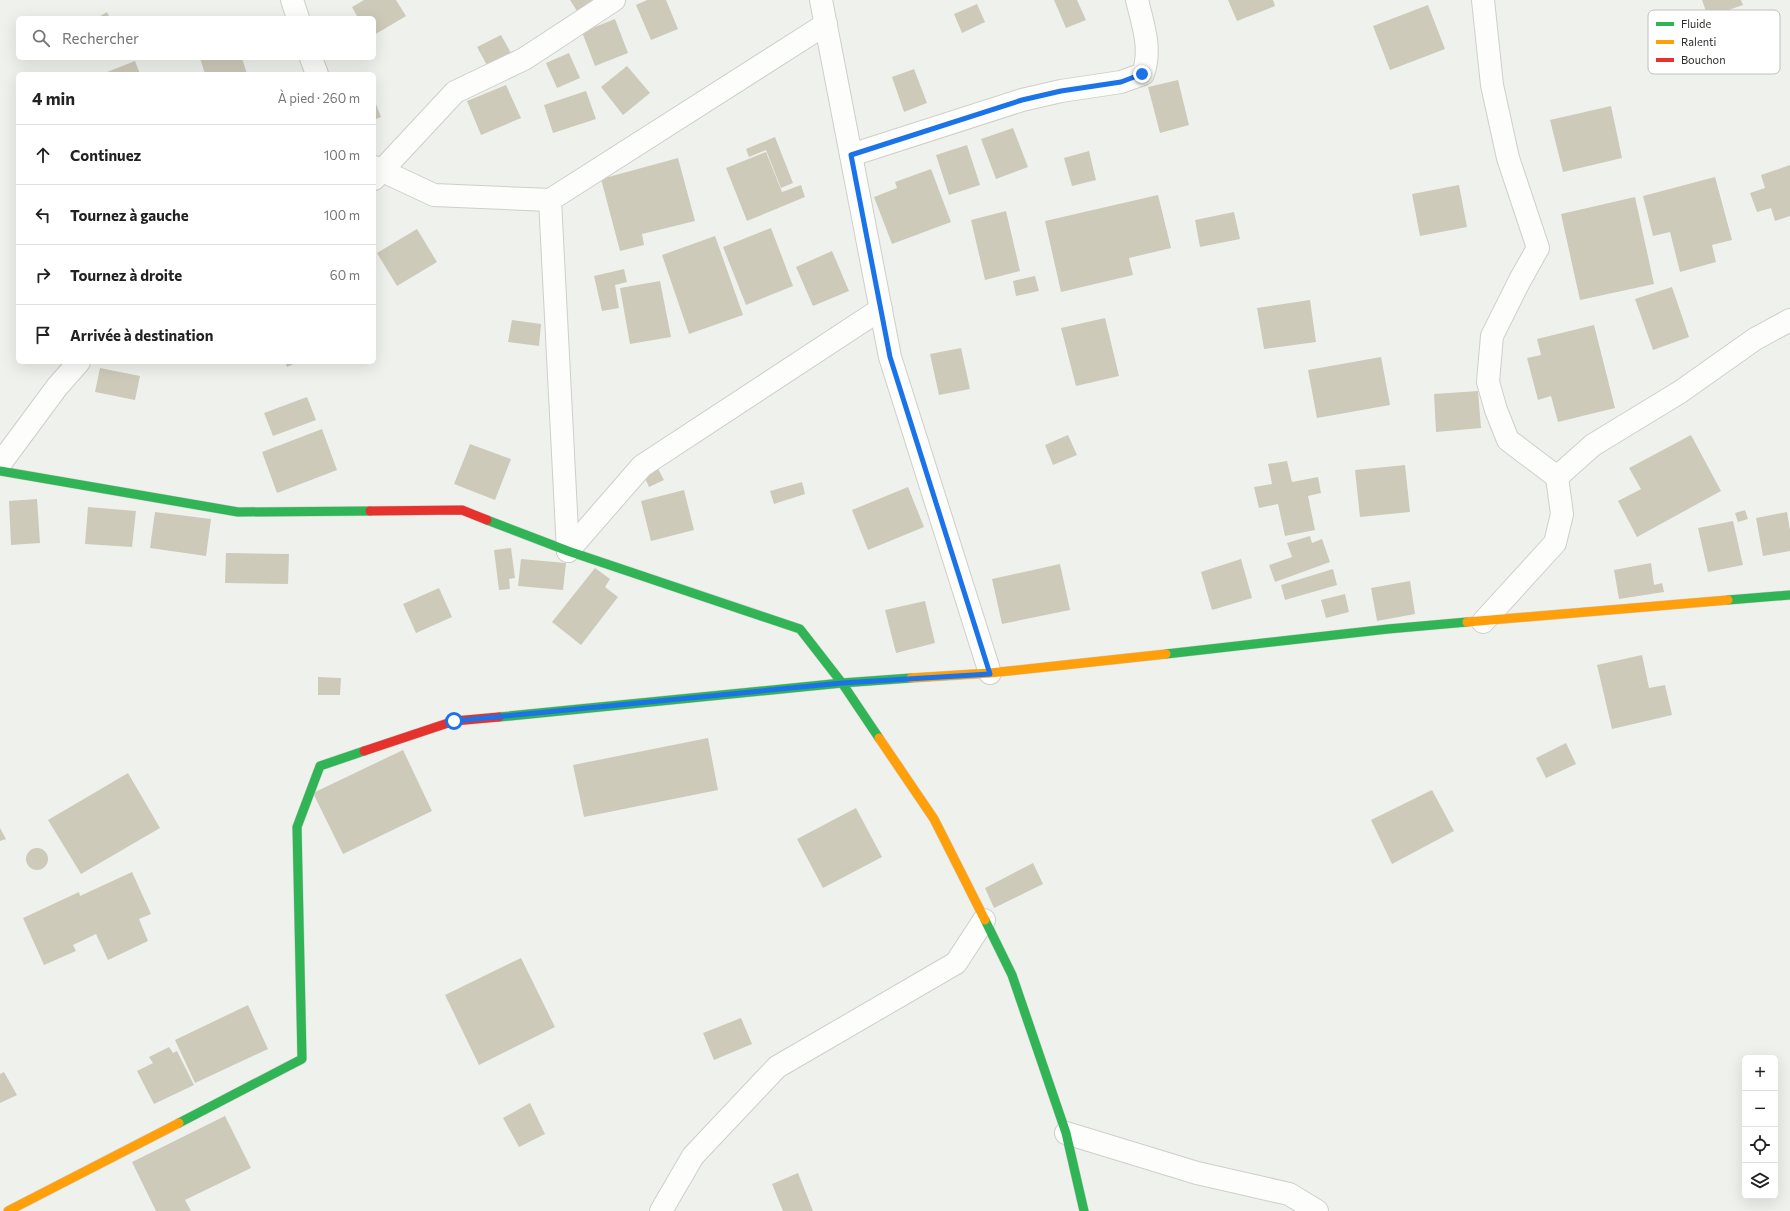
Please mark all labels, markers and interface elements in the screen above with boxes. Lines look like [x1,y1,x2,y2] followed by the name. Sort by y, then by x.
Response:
[1648,10,1780,74] legend
[16,16,376,60] search box
[1681,17,1711,30] text: Fluide
[30,27,52,49] icon: search
[62,29,139,47] text: Rechercher
[1681,35,1717,48] text: Ralenti
[1681,53,1725,66] text: Bouchon
[1133,65,1151,83] route end
[32,88,75,109] text: 4 min
[278,90,360,106] text: À pied · 260 m
[32,144,54,166] icon: ahead
[70,146,141,164] text: Continuez
[324,147,360,163] text: 100 m
[32,204,54,226] icon: left
[70,206,189,224] text: Tournez à gauche
[324,207,360,223] text: 100 m
[32,264,54,286] icon: right
[70,266,182,284] text: Tournez à droite
[330,267,360,283] text: 60 m
[32,324,54,346] icon: arrive
[70,326,213,344] text: Arrivée à destination
[445,712,463,730] route start
[1742,1055,1778,1199] map controls
[1742,1055,1778,1091] button: +
[1742,1091,1778,1127] button: −
[1742,1127,1778,1163] button: locate
[1742,1163,1778,1199] button: layers

